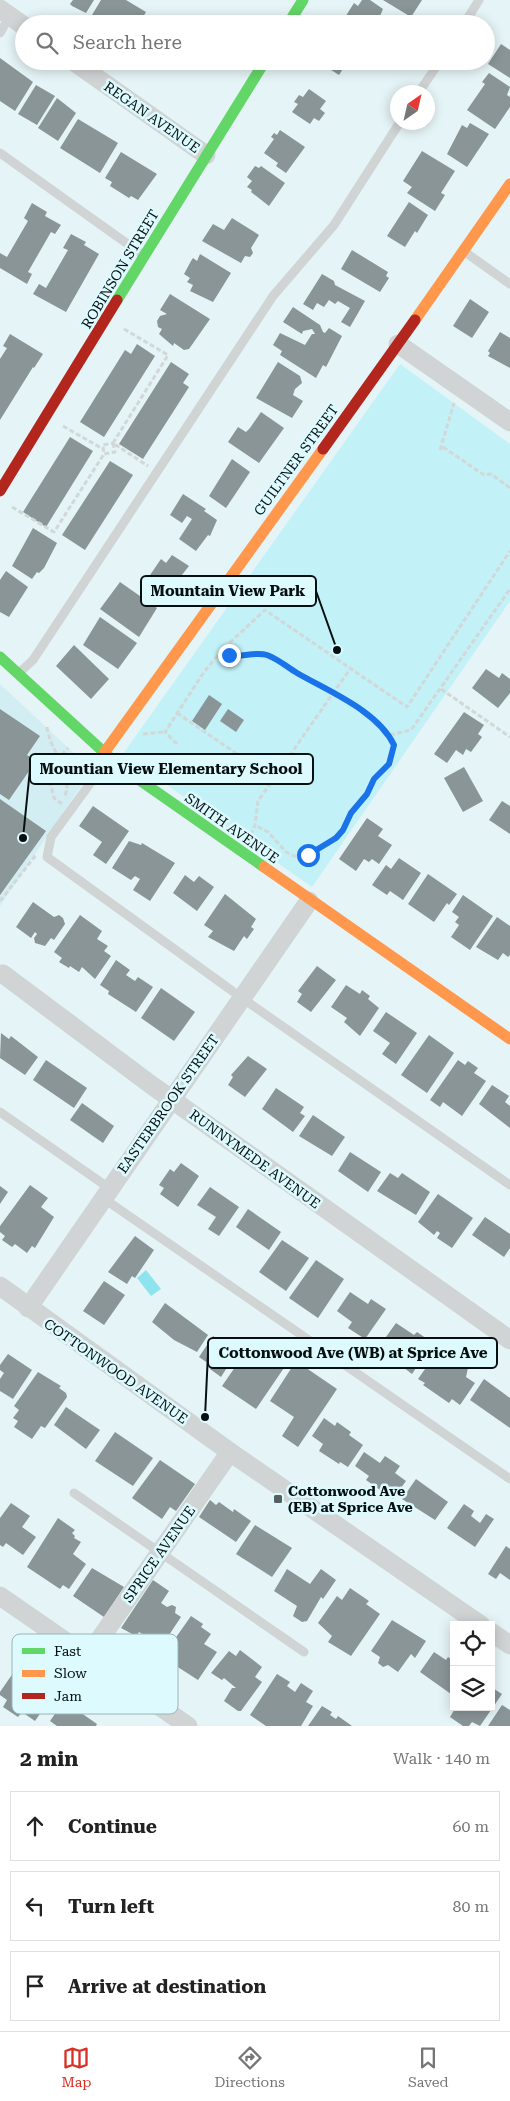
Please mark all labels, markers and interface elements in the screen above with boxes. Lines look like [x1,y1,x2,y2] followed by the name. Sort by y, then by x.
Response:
[15,15,495,70] search box
[33,29,61,57] icon: search
[73,31,182,54] text: Search here
[101,78,203,156] street label: REGAN AVENUE
[390,85,435,130] north arrow
[78,207,162,331] street label: ROBINSON STREET
[250,402,342,518] street label: GUILTNER STREET
[141,576,316,606] callout: Mountain View Park
[151,582,306,600] text: Mountain View Park
[218,644,241,667] route end
[30,754,313,784] callout: Mountian View Elementary School
[39,760,303,778] text: Mountian View Elementary School
[182,790,282,866] street label: SMITH AVENUE
[297,844,320,867] route start
[114,1032,222,1176] street label: EASTERBROOK STREET
[187,1106,323,1212] street label: RUNNYMEDE AVENUE
[41,1315,191,1427] street label: COTTONWOOD AVENUE
[208,1338,497,1368] callout: Cottonwood Ave (WB) at Sprice Ave
[218,1344,488,1362] text: Cottonwood Ave (WB) at Sprice Ave
[288,1483,413,1515] place label: Cottonwood Ave (EB) at Sprice Ave
[272,1493,284,1505] marker: Cottonwood Ave (EB) at Sprice Ave
[120,1503,198,1605] street label: SPRICE AVENUE
[450,1621,495,1711] map controls
[450,1621,495,1666] button: locate
[12,1634,178,1714] legend
[54,1643,81,1659] text: Fast
[54,1665,87,1681] text: Slow
[450,1666,495,1711] button: layers
[54,1688,82,1704] text: Jam
[20,1747,78,1771] text: 2 min
[393,1749,490,1768] text: Walk · 140 m
[21,1812,49,1840] icon: ahead
[68,1815,157,1838] text: Continue
[452,1817,489,1836] text: 60 m
[21,1892,49,1920] icon: left
[68,1895,154,1918] text: Turn left
[452,1897,489,1916] text: 80 m
[21,1972,49,2000] icon: arrive
[68,1975,266,1998] text: Arrive at destination
[62,2044,91,2090] tab: Map
[214,2044,285,2090] tab: Directions
[408,2044,449,2090] tab: Saved

